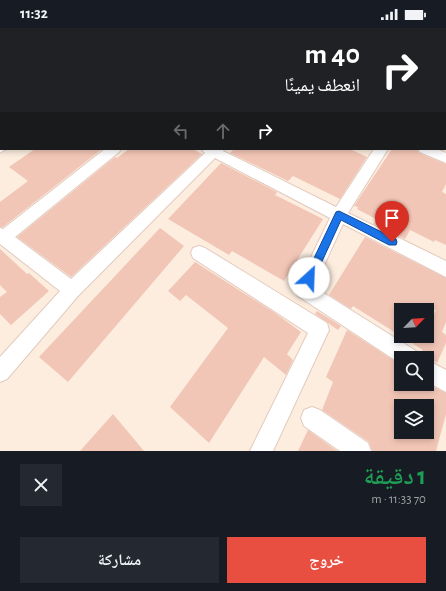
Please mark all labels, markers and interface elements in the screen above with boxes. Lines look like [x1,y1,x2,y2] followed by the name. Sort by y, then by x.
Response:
[20,6,48,21] text: 11:32
[304,41,360,69] text: 40 m
[374,44,426,96] icon: right
[284,77,360,95] text: انعطف يمينًا
[170,120,192,142] icon: left
[212,120,234,142] icon: ahead
[254,120,276,142] icon: right
[375,201,409,242] pin
[381,207,403,229] icon: arrive
[288,257,330,299] position arrow
[394,303,434,343] north arrow
[394,303,434,439] map controls
[394,351,434,391] button: search
[394,399,434,439] button: layers
[20,464,62,506] button: close
[364,465,426,489] text: 1 دقيقة
[371,493,426,506] text: 70 m · 11:33
[20,537,219,583] button: مشاركة
[227,537,426,583] button: خروج

